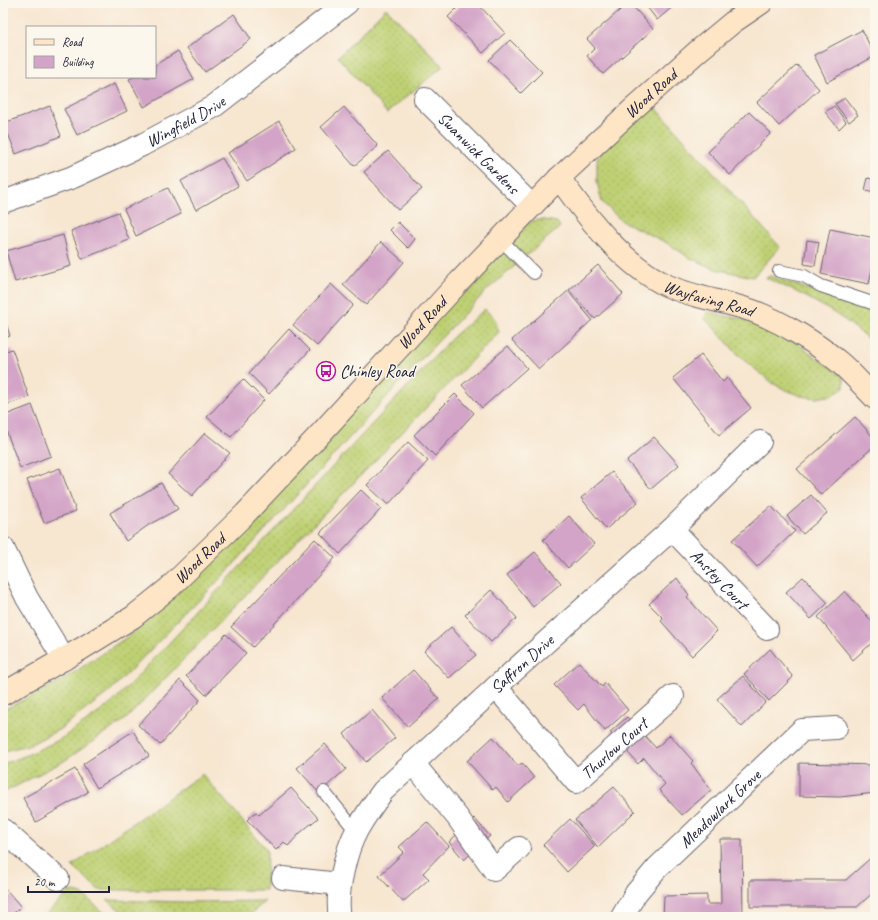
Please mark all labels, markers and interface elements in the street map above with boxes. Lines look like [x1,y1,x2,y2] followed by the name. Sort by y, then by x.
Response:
[26,26,156,78] legend
[62,34,84,50] text: Road
[62,54,94,70] text: Building
[620,62,684,122] street label: Wood Road
[142,90,231,151] street label: Wingfield Drive
[433,107,526,200] street label: Swanwick Gardens
[661,275,759,322] street label: Wayfaring Road
[393,290,453,353] street label: Wood Road
[315,360,337,382] bus stop icon: Chinley Road
[340,361,417,382] place label: Chinley Road
[169,526,232,588] street label: Wood Road
[686,545,755,615] street label: Anstey Court
[486,629,559,698] street label: Saffron Drive
[576,712,654,783] street label: Thurlow Court
[675,764,766,852] street label: Meadowlark Grove
[28,868,109,894] scale bar
[34,874,56,890] text: 20 m

